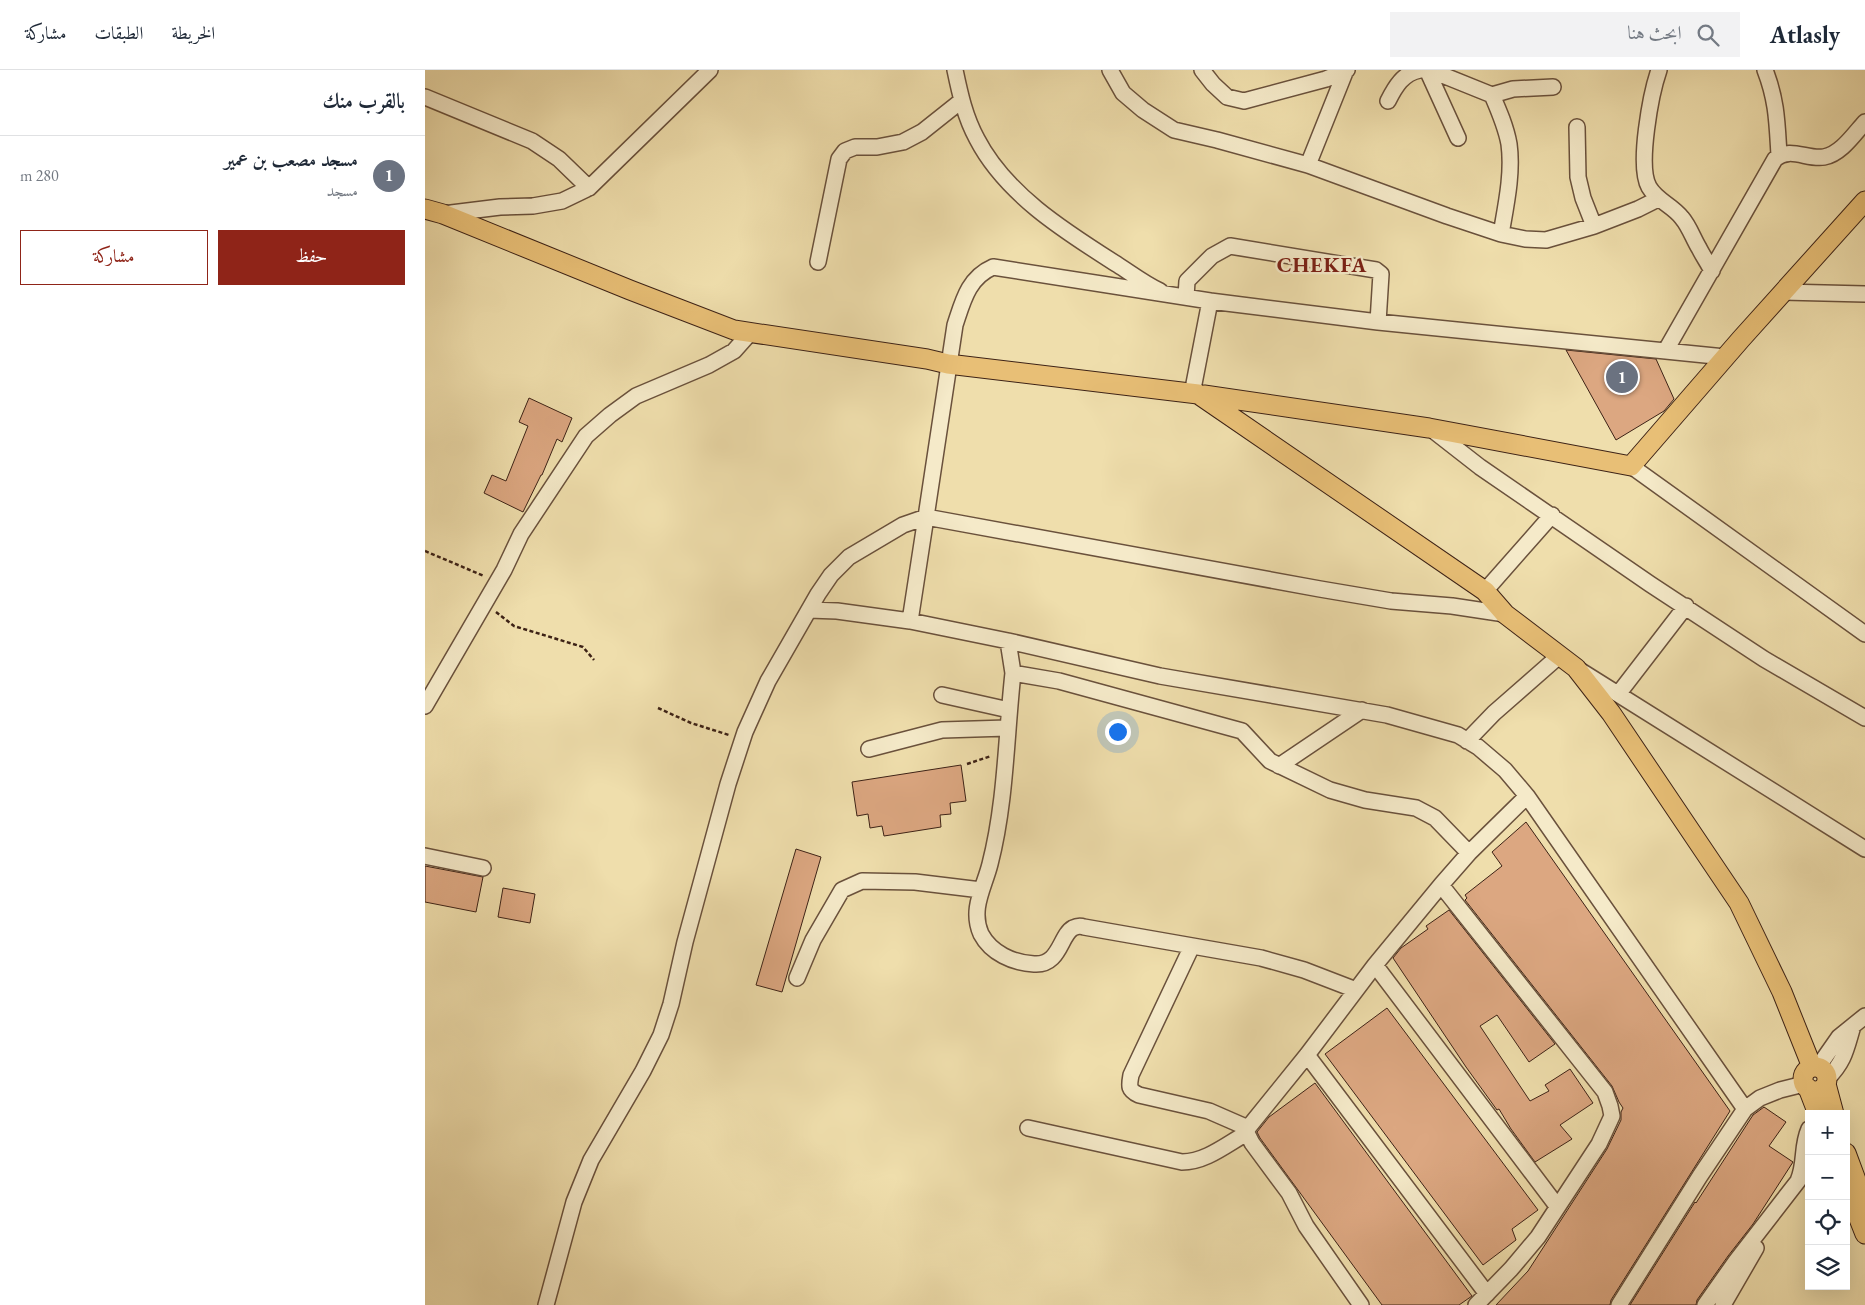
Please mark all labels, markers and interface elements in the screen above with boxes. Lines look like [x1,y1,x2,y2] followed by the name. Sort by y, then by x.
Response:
[1390,12,1740,57] search box
[1770,19,1840,50] text: Atlasly
[1627,20,1682,45] text: ابحث هنا
[25,21,66,44] text: مشاركة
[94,21,143,44] text: الطبقات
[171,21,215,44] text: الخريطة
[1694,21,1722,49] icon: search
[322,87,405,114] text: بالقرب منك
[224,147,358,172] text: مسجد مصعب بن عمير
[20,165,59,186] text: 280 m
[385,165,393,186] text: 1
[327,180,358,201] text: مسجد
[20,230,208,285] button: مشاركة
[218,230,405,285] button: حفظ
[1277,251,1367,278] district label: CHEKFA
[1606,358,1638,396] pin: 1
[1105,719,1131,745] your location
[1805,1110,1850,1290] map controls
[1805,1110,1850,1155] button: +
[1805,1155,1850,1200] button: −
[1805,1200,1850,1245] button: locate
[1805,1245,1850,1290] button: layers

